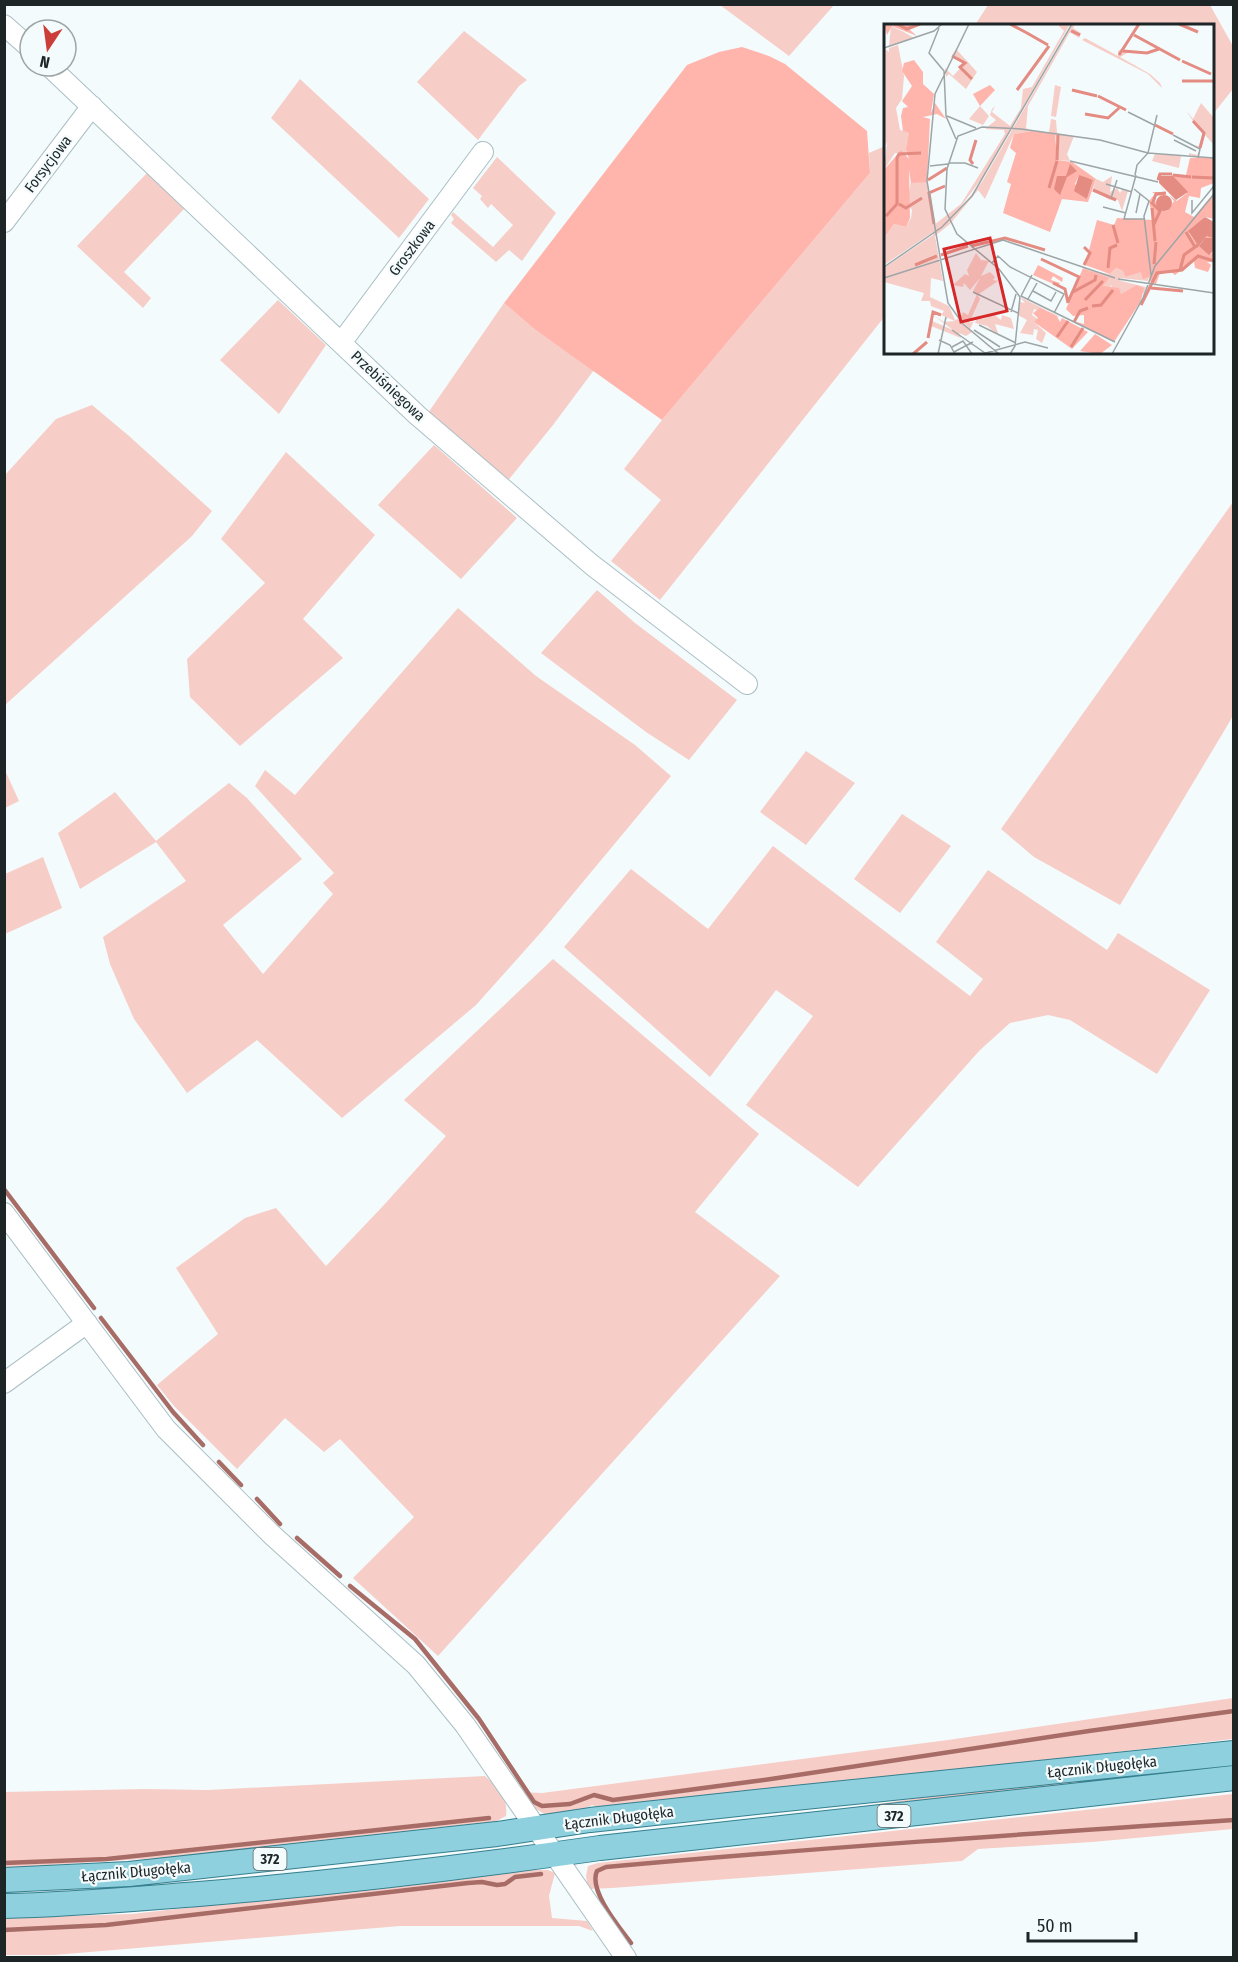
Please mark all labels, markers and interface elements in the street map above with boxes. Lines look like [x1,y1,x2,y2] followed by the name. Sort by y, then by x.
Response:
[18,18,78,78] north arrow
[884,24,1214,354] inset map
[38,52,52,72] text: N
[21,132,75,196] street label: Forsycjowa
[385,216,439,280] street label: Groszkowa
[347,347,429,425] street label: Przebiśniegowa
[1046,1752,1158,1782] street label: Łącznik Długołęka
[563,1802,675,1834] street label: Łącznik Długołęka
[878,1805,910,1827] road number: 372
[254,1848,286,1870] road number: 372
[80,1858,192,1886] street label: Łącznik Długołęka
[1028,1905,1136,1943] scale bar
[1037,1915,1073,1937] text: 50 m

